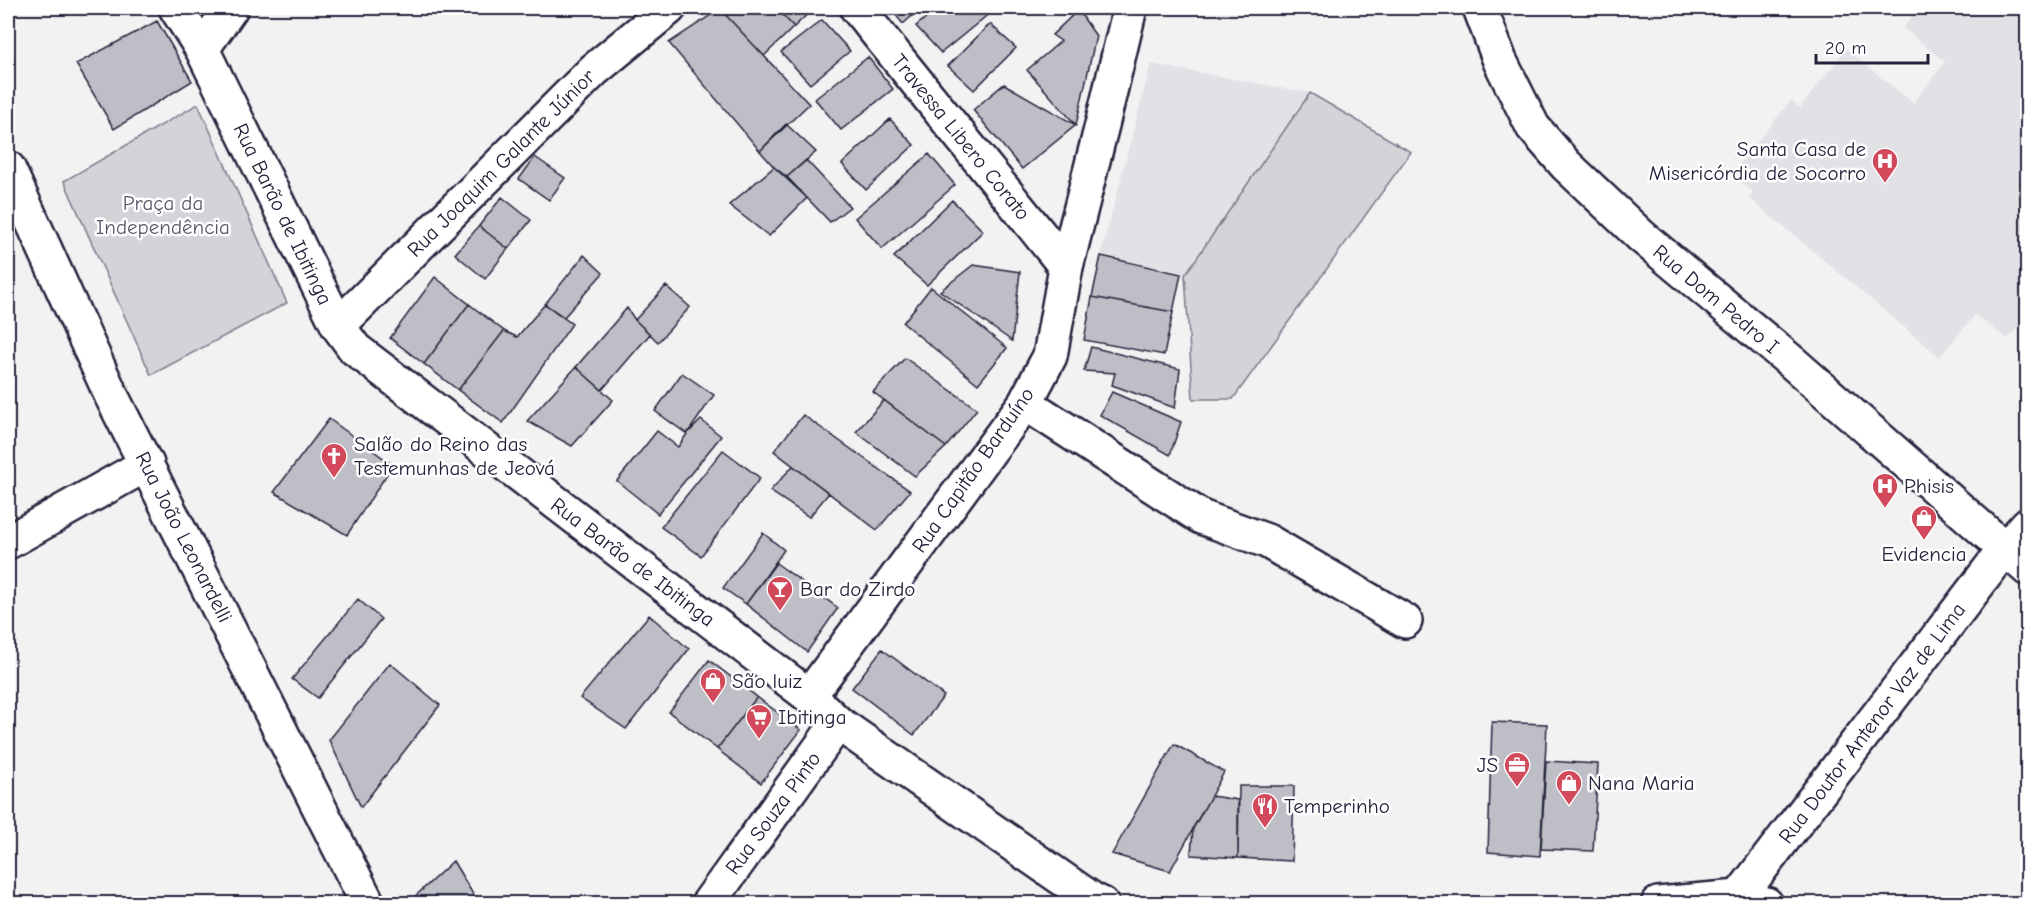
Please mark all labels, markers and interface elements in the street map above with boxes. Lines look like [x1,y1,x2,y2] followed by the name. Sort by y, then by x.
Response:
[1816,27,1928,65] scale bar
[1825,38,1866,59] text: 20 m
[887,49,1035,225] street label: Travessa Libero Corato
[402,64,600,262] street label: Rua Joaquim Galante Júnior
[229,119,337,309] street label: Rua Barão de Ibitinga
[1649,137,1866,185] place label: Santa Casa de Misericórdia de Socorro
[1870,146,1900,184] hospital icon: Santa Casa de Misericórdia de Socorro
[96,191,230,239] park label: Praça da Independência
[1648,239,1784,359] street label: Rua Dom Pedro I
[907,383,1039,557] street label: Rua Capitão Barduíno
[354,432,555,480] place label: Salão do Reino das Testemunhas de Jeová
[319,441,349,479] church icon: Salão do Reino das Testemunhas de Jeová
[131,448,237,626] street label: Rua João Leonardelli
[1870,471,1900,509] hospital icon: Phisis
[1904,474,1954,498] place label: Phisis
[546,493,720,631] street label: Rua Barão de Ibitinga
[1909,503,1939,541] shop icon: Evidencia
[1881,542,1967,566] place label: Evidencia
[765,574,795,612] bar icon: Bar do Zirdo
[800,577,915,601] place label: Bar do Zirdo
[1774,598,1970,848] street label: Rua Doutor Antenor Vaz de Lima
[698,666,728,704] shop icon: São luiz
[732,669,802,693] place label: São luiz
[744,702,774,740] supermarket icon: Ibitinga
[778,705,847,729] place label: Ibitinga
[720,747,826,879] street label: Rua Souza Pinto
[1502,750,1532,788] office icon: JS
[1477,753,1498,777] place label: JS
[1554,768,1584,806] shop icon: Nana Maria
[1588,771,1695,795] place label: Nana Maria
[1250,791,1280,829] restaurant icon: Temperinho
[1284,794,1390,818] place label: Temperinho

